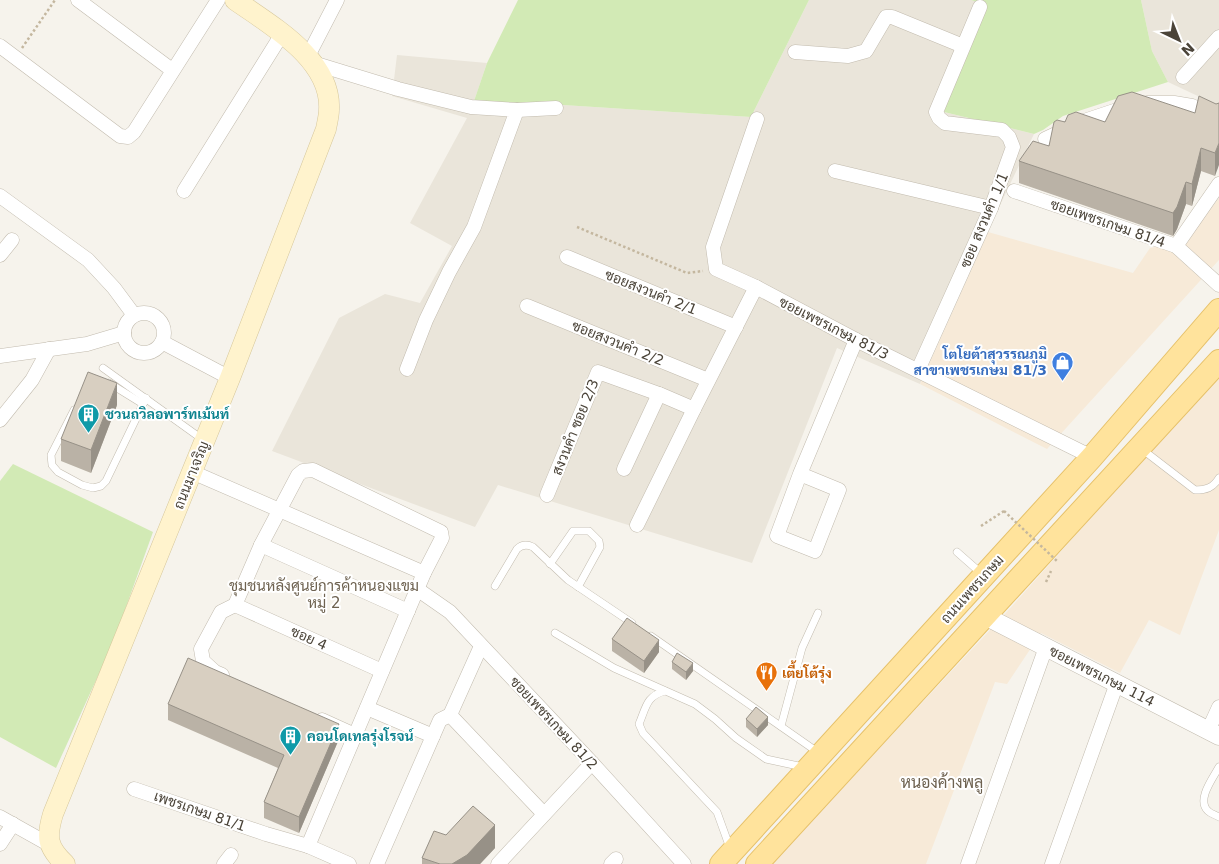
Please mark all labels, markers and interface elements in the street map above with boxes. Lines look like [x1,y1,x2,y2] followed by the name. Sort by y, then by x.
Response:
[1154,15,1204,65] north arrow
[1178,40,1198,59] text: N
[957,170,1011,270] street label: ซอย สงวนคำ 1/1
[1048,196,1168,250] street label: ซอยเพชรเกษม 81/4
[603,266,699,318] street label: ซอยสงวนคำ 2/1
[777,293,891,363] street label: ซอยเพชรเกษม 81/3
[570,317,666,369] street label: ซอยสงวนคำ 2/2
[913,345,1047,378] place label: โตโยต้าสุวรรณภูมิ สาขาเพชรเกษม 81/3
[1051,350,1075,381] shop icon: โตโยต้าสุวรรณภูมิ สาขาเพชรเกษม 81/3
[548,377,602,477] street label: สงวนคำ ซอย 2/3
[77,402,101,433] building icon: ชวนถวิลอพาร์ทเม้นท์
[105,405,230,422] place label: ชวนถวิลอพาร์ทเม้นท์
[170,439,213,512] street label: ถนนมาเจริญ
[937,552,1007,626] street label: ถนนเพชรเกษม
[229,576,419,613] district label: ชุมชนหลังศูนย์การค้าหนองแขม หมู่ 2
[288,623,330,653] street label: ซอย 4
[1047,642,1157,710] street label: ซอยเพชรเกษม 114
[782,660,832,684] place label: เตี้ยโต้รุ่ง
[754,661,778,692] restaurant icon: เตี้ยโต้รุ่ง
[507,673,601,773] street label: ซอยเพชรเกษม 81/2
[279,724,303,755] building icon: คอนโดเทลรุ่งโรจน์
[307,727,414,747] place label: คอนโดเทลรุ่งโรจน์
[901,772,983,794] district label: หนองค้างพลู
[152,788,248,834] street label: เพชรเกษม 81/1

